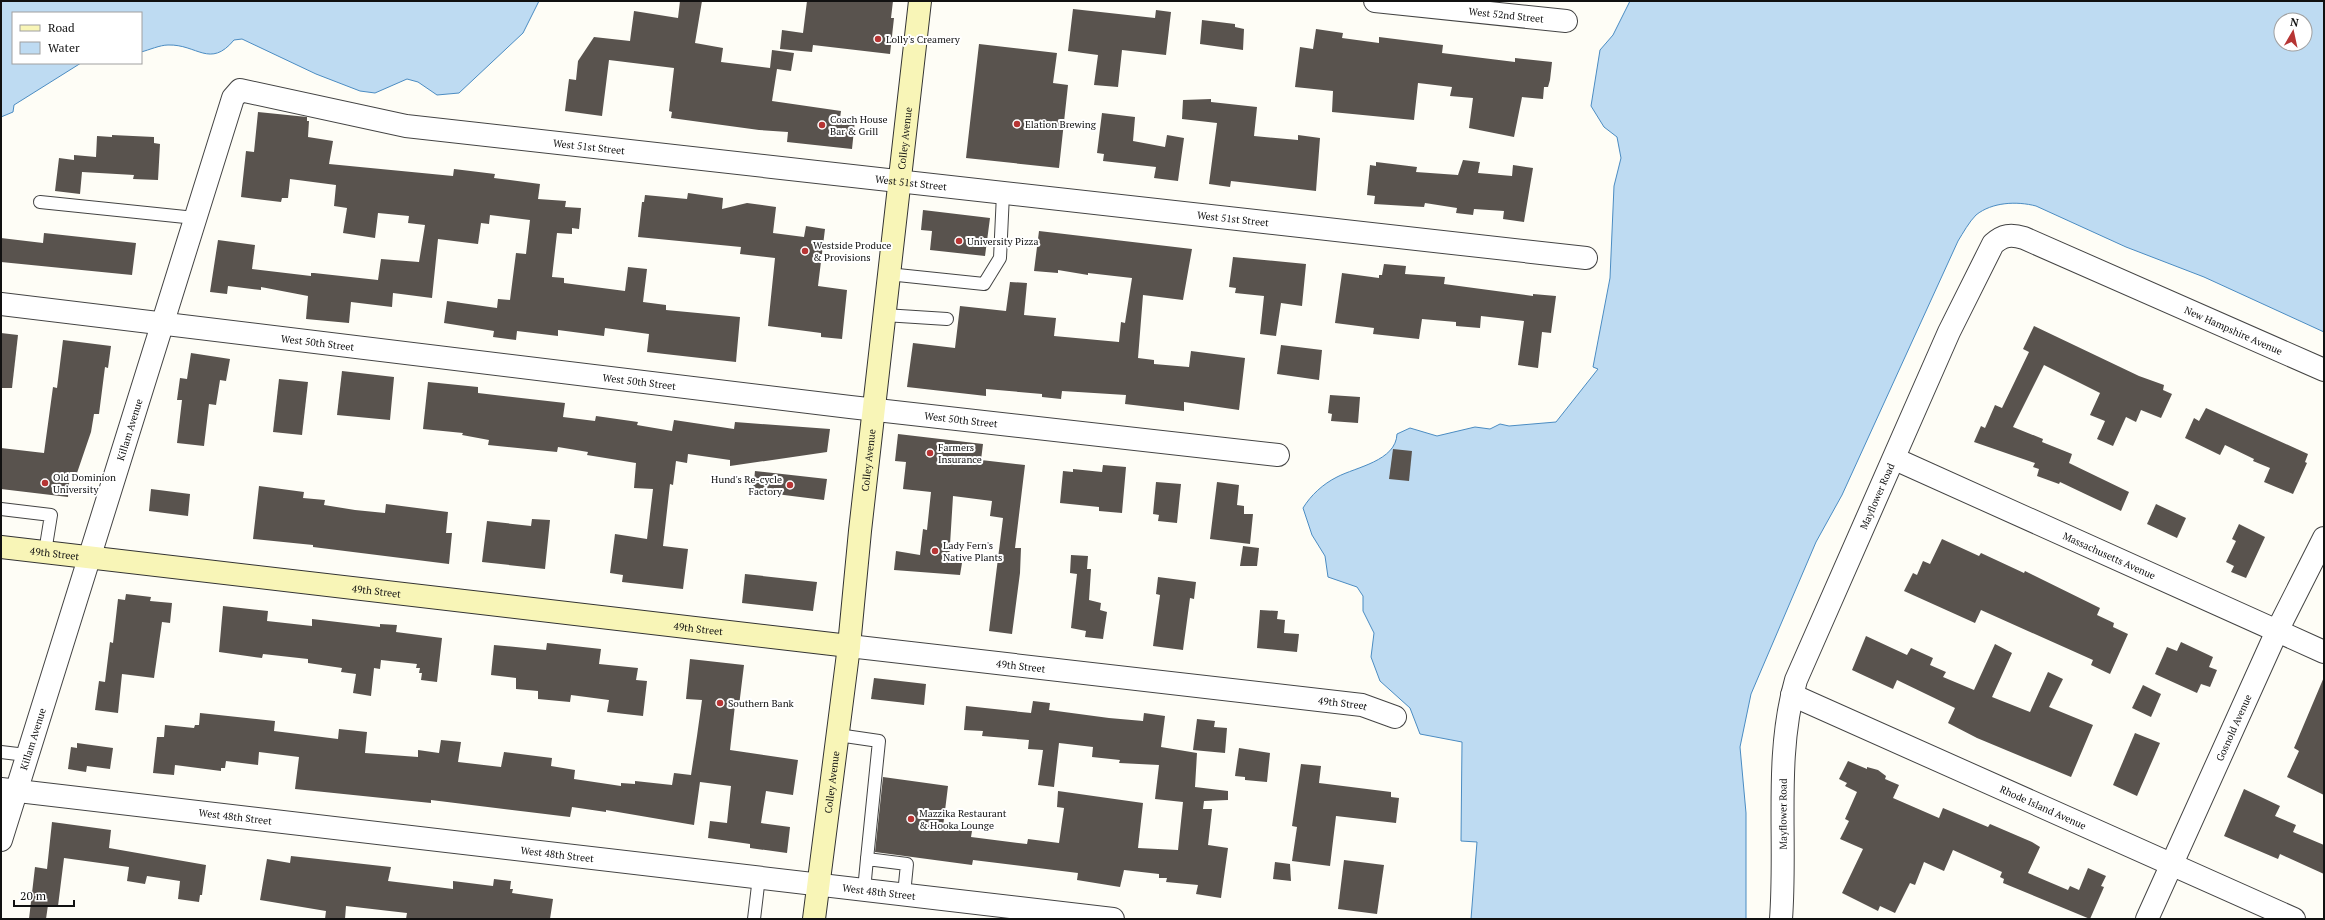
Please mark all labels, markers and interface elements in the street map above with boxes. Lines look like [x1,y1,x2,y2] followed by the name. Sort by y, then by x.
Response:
[1468,5,1545,26] street label: West 52nd Street
[12,12,142,64] legend
[2273,12,2313,52] north arrow
[2289,15,2300,30] text: N
[48,20,75,35] text: Road
[886,33,961,46] place label: Lolly's Creamery
[873,34,883,44] marker: Lolly's Creamery
[48,40,80,55] text: Water
[895,106,915,170] street label: Colley Avenue
[830,113,888,138] place label: Coach House Bar & Grill
[1025,118,1097,131] place label: Elation Brewing
[1012,119,1022,129] marker: Elation Brewing
[817,120,827,130] marker: Coach House Bar & Grill
[552,136,626,157] street label: West 51st Street
[874,173,948,193] street label: West 51st Street
[1196,209,1270,230] street label: West 51st Street
[967,235,1039,248] place label: University Pizza
[954,236,964,246] marker: University Pizza
[813,239,891,264] place label: Westside Produce & Provisions
[800,246,810,256] marker: Westside Produce & Provisions
[2182,303,2284,358] street label: New Hampshire Avenue
[280,332,355,354] street label: West 50th Street
[602,371,677,393] street label: West 50th Street
[114,397,146,462] street label: Killam Avenue
[924,409,999,431] street label: West 50th Street
[859,428,878,492] street label: Colley Avenue
[938,441,982,466] place label: Farmers Insurance
[925,448,935,458] marker: Farmers Insurance
[1857,461,1898,532] street label: Mayflower Road
[53,471,116,496] place label: Old Dominion University
[711,473,783,498] place label: Hund's Re-cycle Factory
[40,478,50,488] marker: Old Dominion University
[785,480,795,490] marker: Hund's Re-cycle Factory
[2061,529,2157,582] street label: Massachusetts Avenue
[943,539,1002,564] place label: Lady Fern's Native Plants
[29,544,80,563] street label: 49th Street
[930,546,940,556] marker: Lady Fern's Native Plants
[351,582,402,601] street label: 49th Street
[673,620,724,638] street label: 49th Street
[996,657,1046,676] street label: 49th Street
[2213,692,2255,763] street label: Gosnold Avenue
[1317,694,1369,713] street label: 49th Street
[728,697,795,710] place label: Southern Bank
[715,698,725,708] marker: Southern Bank
[17,706,49,772] street label: Killam Avenue
[822,750,842,814] street label: Colley Avenue
[1776,778,1790,850] street label: Mayflower Road
[1998,783,2088,832] street label: Rhode Island Avenue
[198,806,273,828] street label: West 48th Street
[919,807,1007,832] place label: Mazzika Restaurant & Hooka Lounge
[906,814,916,824] marker: Mazzika Restaurant & Hooka Lounge
[520,844,595,865] street label: West 48th Street
[842,881,917,903] street label: West 48th Street
[14,882,74,908] scale bar
[20,888,47,903] text: 20 m

